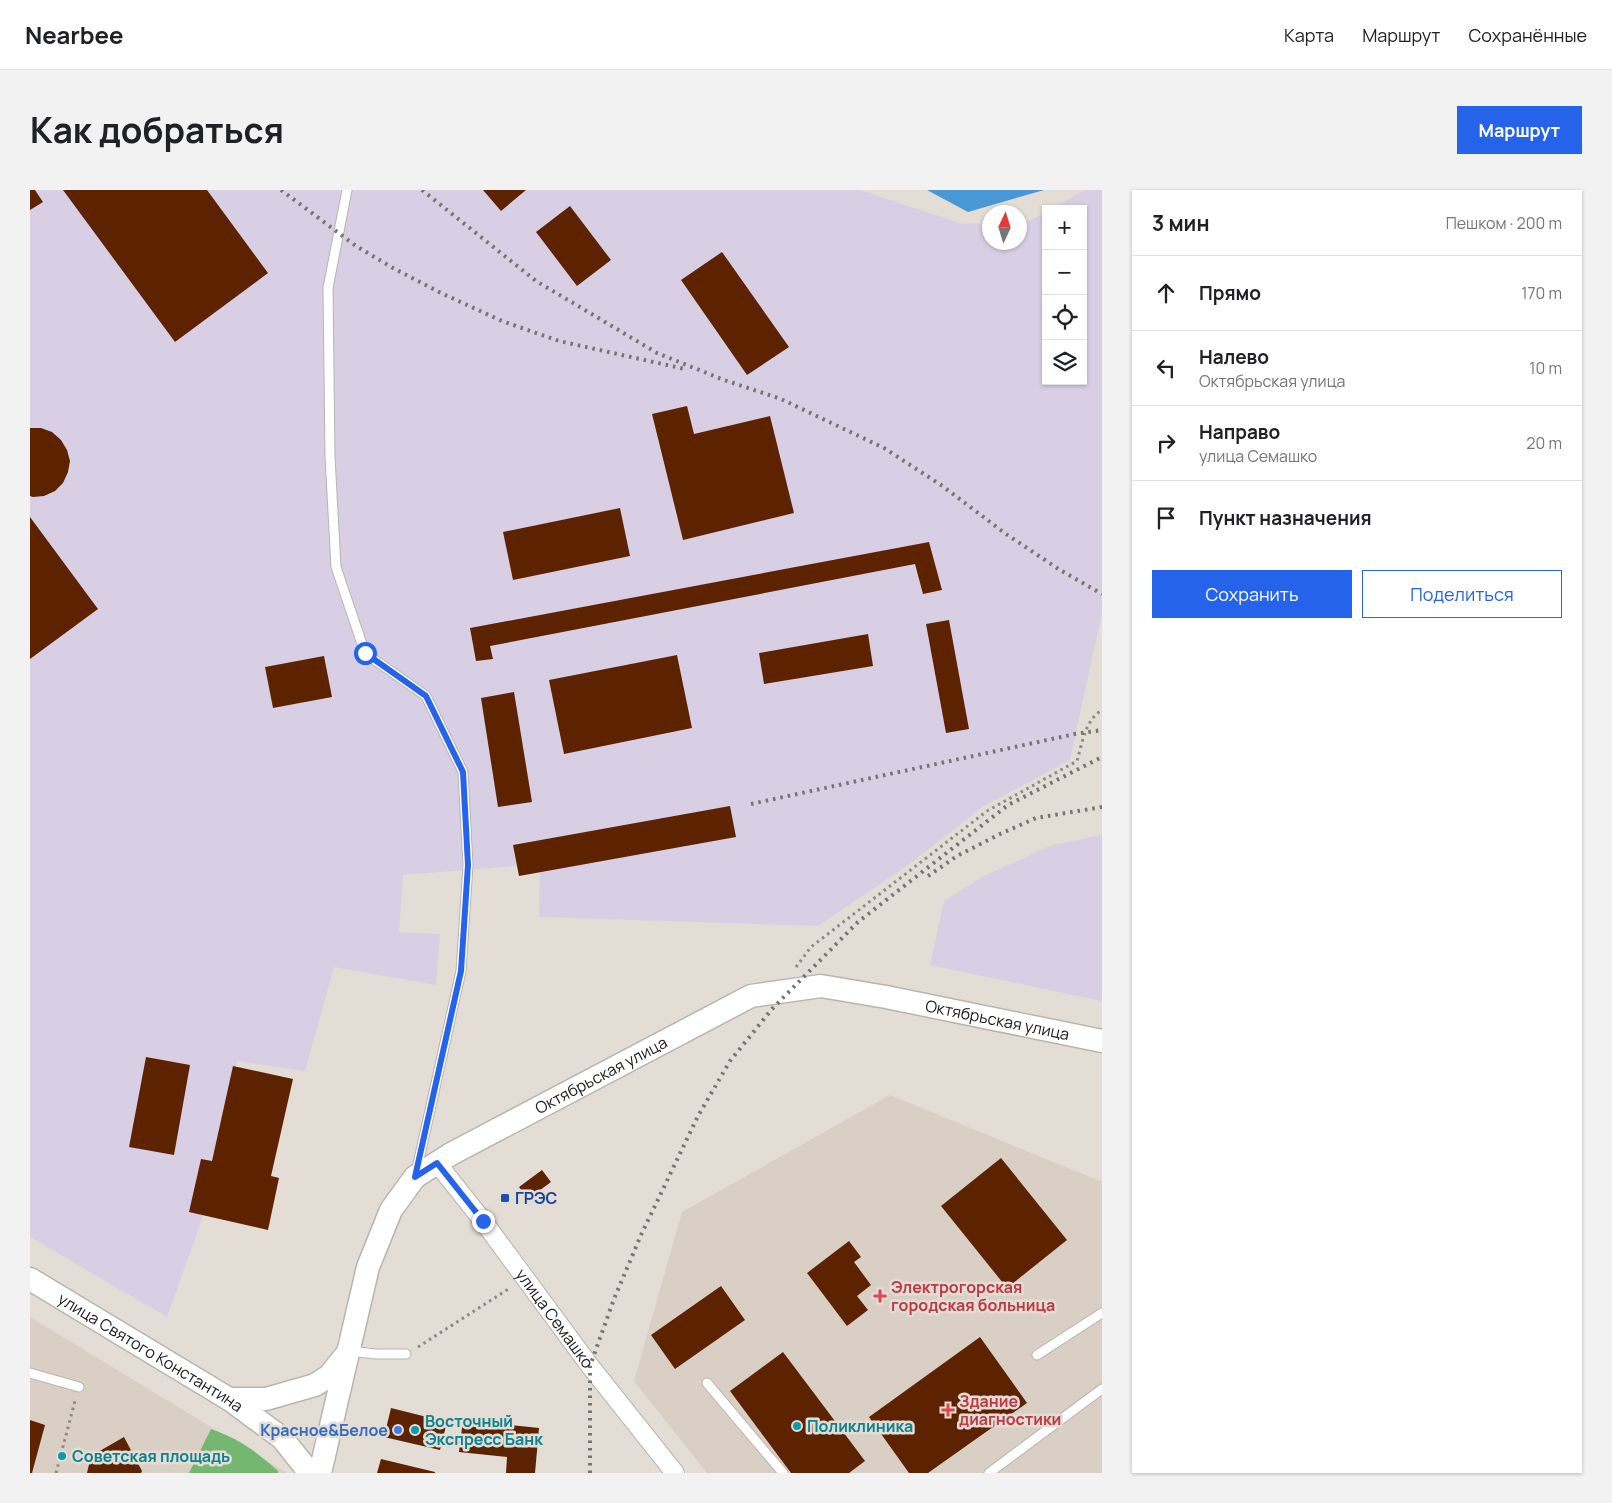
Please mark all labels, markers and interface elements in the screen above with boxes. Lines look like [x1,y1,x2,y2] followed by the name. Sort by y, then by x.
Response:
[25,18,124,51] text: Nearbee
[1284,23,1334,47] text: Карта
[1362,23,1440,47] text: Маршрут
[1468,23,1587,47] text: Сохранённые
[30,106,284,154] text: Как добраться
[1457,106,1582,154] button: Маршрут
[982,205,1027,250] north arrow
[1042,205,1087,385] map controls
[1042,205,1087,250] button: +
[1152,209,1209,237] text: 3 мин
[1446,212,1562,234] text: Пешком · 200 m
[1042,250,1087,295] button: −
[1152,279,1180,307] icon: ahead
[1199,280,1261,306] text: Прямо
[1521,282,1562,304] text: 170 m
[1042,295,1087,340] button: locate
[1042,340,1087,385] button: layers
[1199,344,1269,370] text: Налево
[1152,354,1180,382] icon: left
[1529,357,1562,379] text: 10 m
[1199,370,1345,392] text: Октябрьская улица
[1199,419,1280,445] text: Направо
[1152,429,1180,457] icon: right
[1526,432,1562,454] text: 20 m
[1199,445,1317,467] text: улица Семашко
[1152,504,1180,532] icon: arrive
[1199,505,1372,531] text: Пункт назначения
[1152,570,1352,618] button: Сохранить
[1362,570,1562,618] button: Поделиться
[354,642,377,665] route start
[924,994,1071,1045] street label: Октябрьская улица
[531,1031,671,1119] street label: Октябрьская улица
[515,1187,557,1209] place label: ГРЭС
[499,1192,511,1204] marker: ГРЭС
[472,1210,495,1233] route end
[511,1264,599,1372] street label: улица Семашко
[891,1276,1055,1316] place label: Электрогорская городская больница
[54,1287,248,1417] street label: улица Святого Константина
[873,1289,887,1303] marker: Электрогорская городская больница
[959,1390,1061,1430] place label: Здание диагностики
[941,1403,955,1417] marker: Здание диагностики
[425,1410,543,1450] place label: Восточный Экспресс Банк
[807,1415,913,1437] place label: Поликлиника
[260,1419,388,1441] place label: Красное&Белое
[791,1420,803,1432] marker: Поликлиника
[392,1424,404,1436] marker: Красное&Белое
[409,1424,421,1436] marker: Восточный Экспресс Банк
[72,1445,230,1467] place label: Советская площадь
[56,1450,68,1462] marker: Советская площадь

